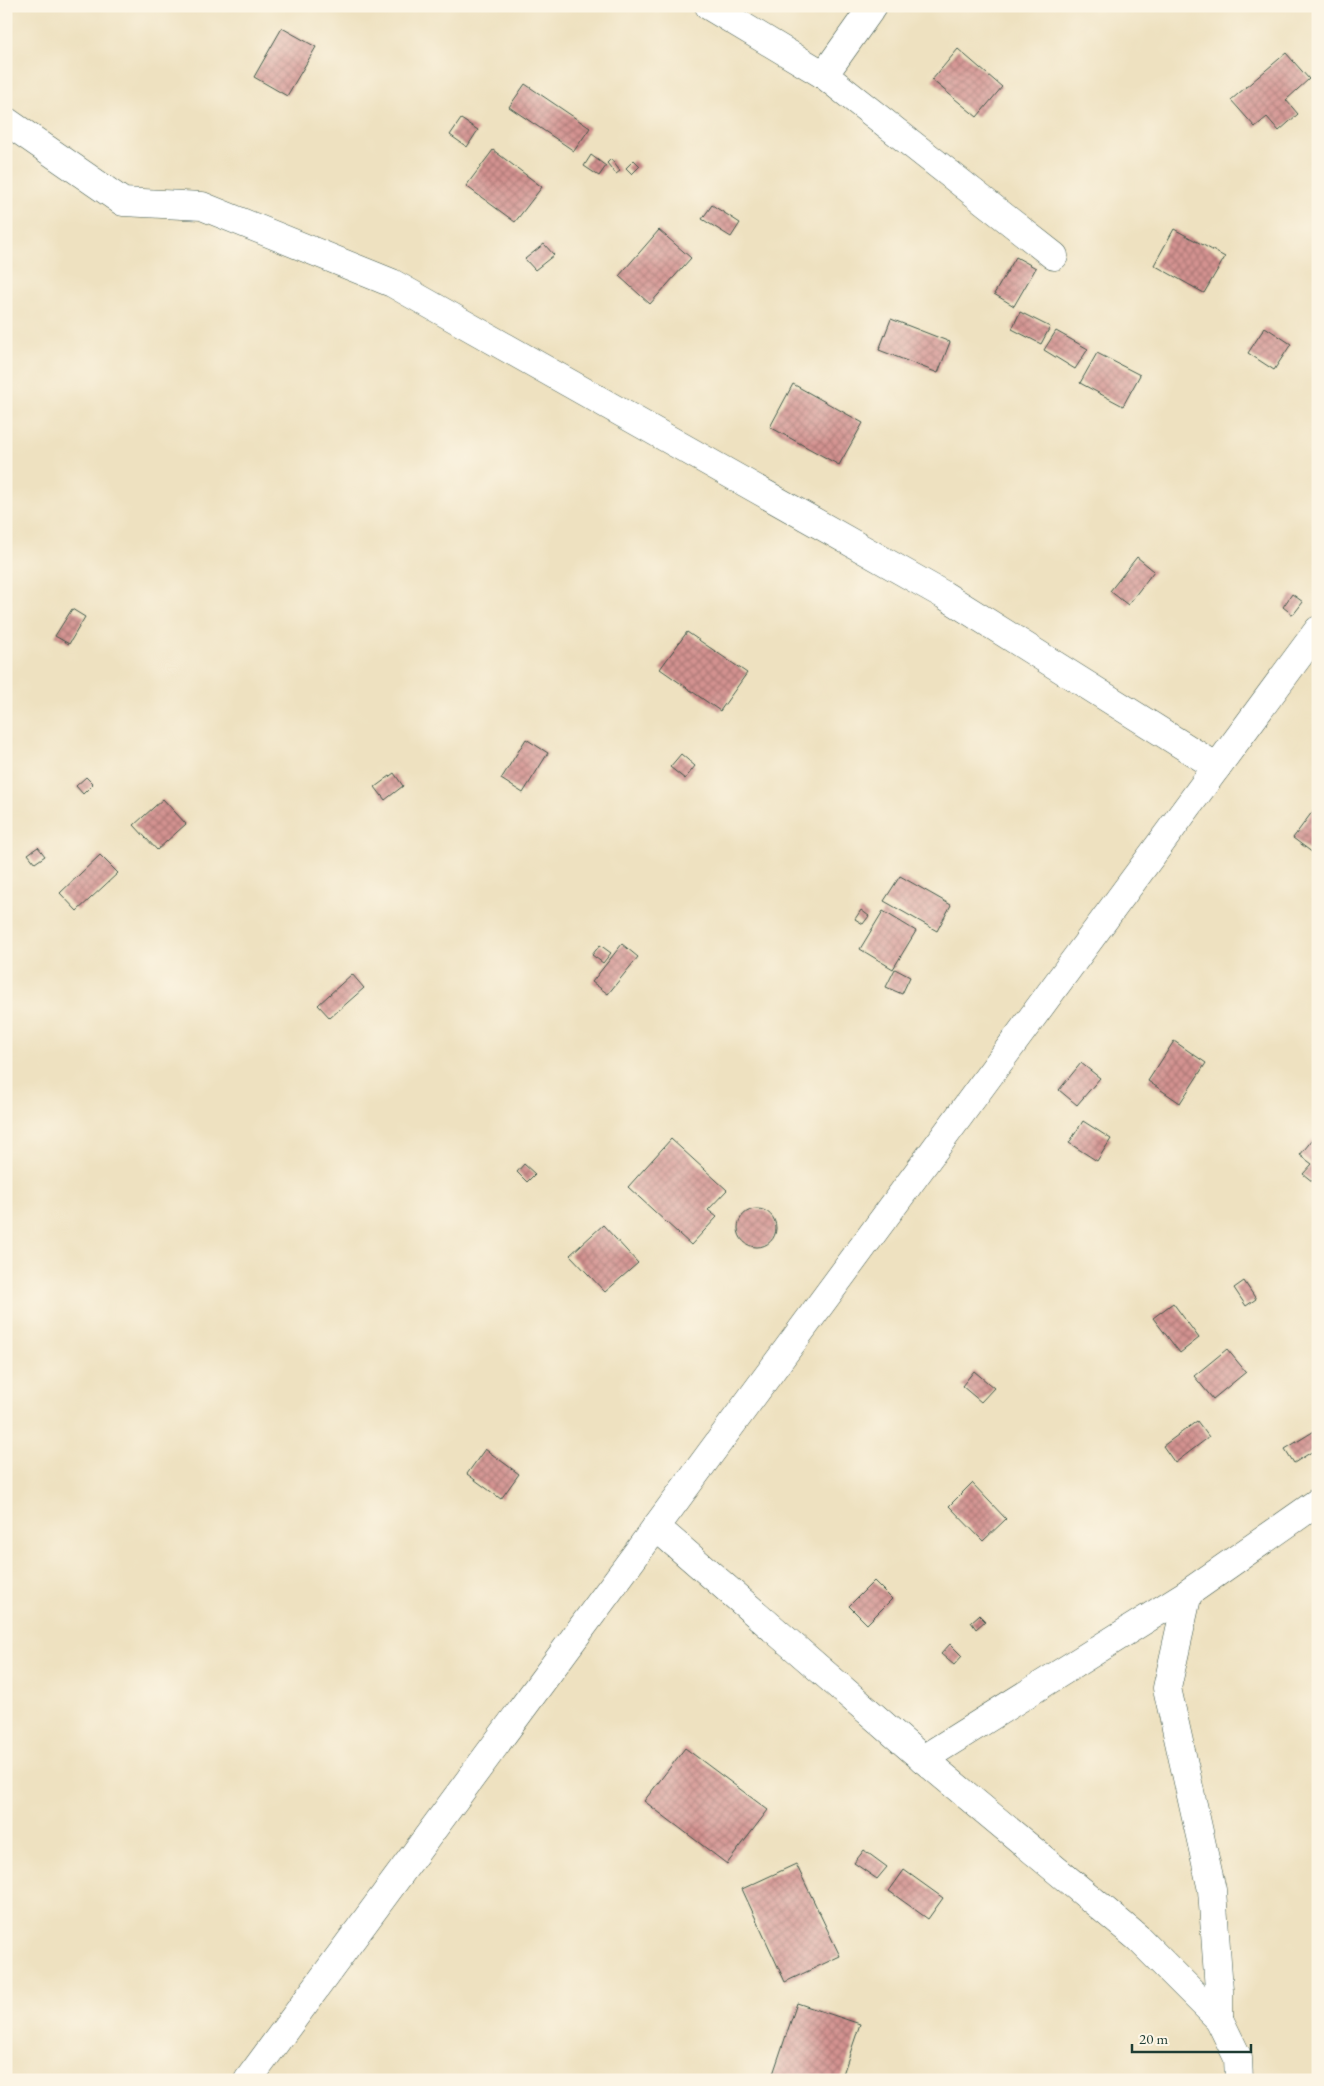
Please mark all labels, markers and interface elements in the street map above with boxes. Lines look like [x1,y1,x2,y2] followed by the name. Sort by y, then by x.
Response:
[1132,2021,1250,2053] scale bar
[1139,2029,1168,2048] text: 20 m

